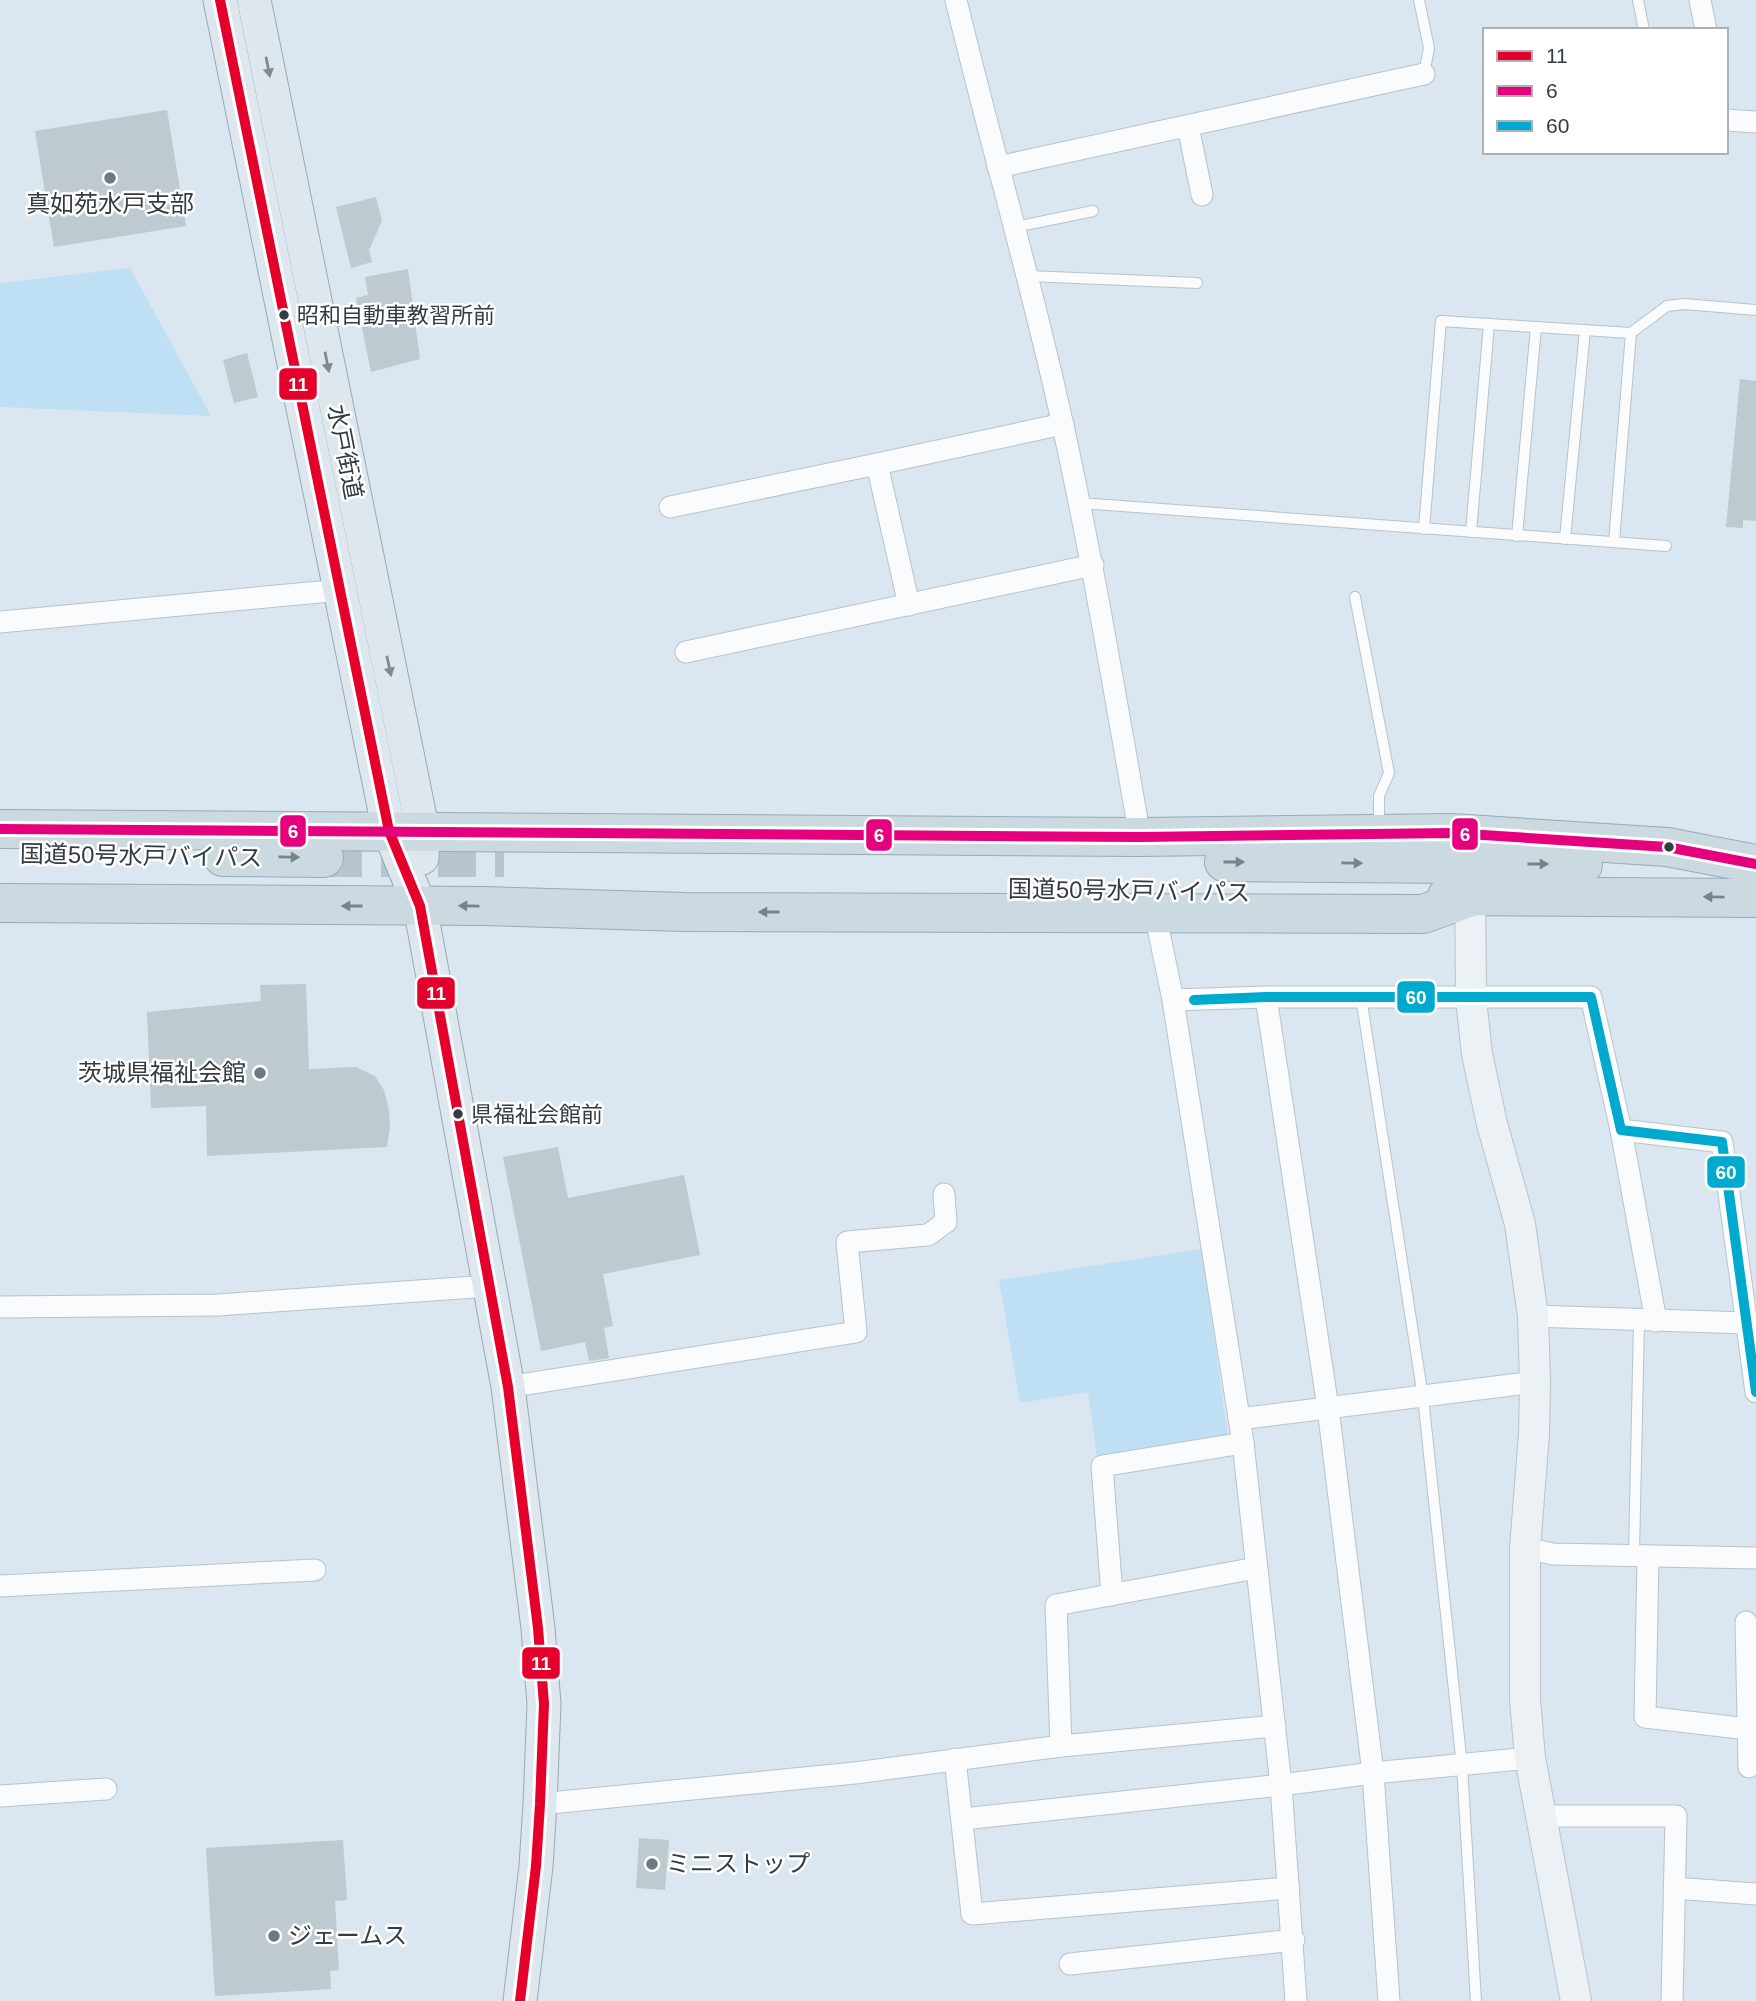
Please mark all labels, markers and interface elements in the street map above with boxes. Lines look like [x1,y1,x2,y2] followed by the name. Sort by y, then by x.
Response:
[1483,28,1728,154] legend
[1546,44,1568,67] text: 11
[262,56,273,78] one-way arrow
[1546,79,1558,102] text: 6
[1546,114,1569,137] text: 60
[102,170,118,186] marker: 真如苑水戸支部
[26,190,194,217] place label: 真如苑水戸支部
[297,303,495,328] place label: 昭和自動車教習所前
[277,308,291,322] marker: 昭和自動車教習所前
[322,351,333,373] one-way arrow
[278,367,318,401] line badge: 11
[288,374,308,395] text: 11
[323,402,368,502] street label: 水戸街道
[383,655,394,677] one-way arrow
[279,814,307,848] line badge: 6
[1451,817,1479,851] line badge: 6
[865,818,893,852] line badge: 6
[288,821,298,842] text: 6
[1460,824,1470,845] text: 6
[874,825,884,846] text: 6
[20,840,262,871] street label: 国道50号水戸バイパス
[1662,840,1676,854] unlabelled marker
[278,851,300,863] one-way arrow
[1223,856,1245,868] one-way arrow
[1341,857,1363,869] one-way arrow
[1527,858,1549,870] one-way arrow
[1008,875,1250,906] street label: 国道50号水戸バイパス
[1703,891,1725,903] one-way arrow
[340,900,362,912] one-way arrow
[458,900,480,912] one-way arrow
[758,906,780,918] one-way arrow
[416,976,456,1010] line badge: 11
[1396,980,1436,1014] line badge: 60
[426,983,446,1004] text: 11
[1405,987,1427,1008] text: 60
[78,1059,246,1086] place label: 茨城県福祉会館
[252,1065,268,1081] marker: 茨城県福祉会館
[471,1102,603,1127] place label: 県福祉会館前
[451,1107,465,1121] marker: 県福祉会館前
[1706,1155,1746,1189] line badge: 60
[1715,1162,1737,1183] text: 60
[521,1646,561,1680] line badge: 11
[531,1653,551,1674] text: 11
[666,1850,810,1877] place label: ミニストップ
[644,1856,660,1872] marker: ミニストップ
[288,1922,407,1949] place label: ジェームス
[266,1928,282,1944] marker: ジェームス

